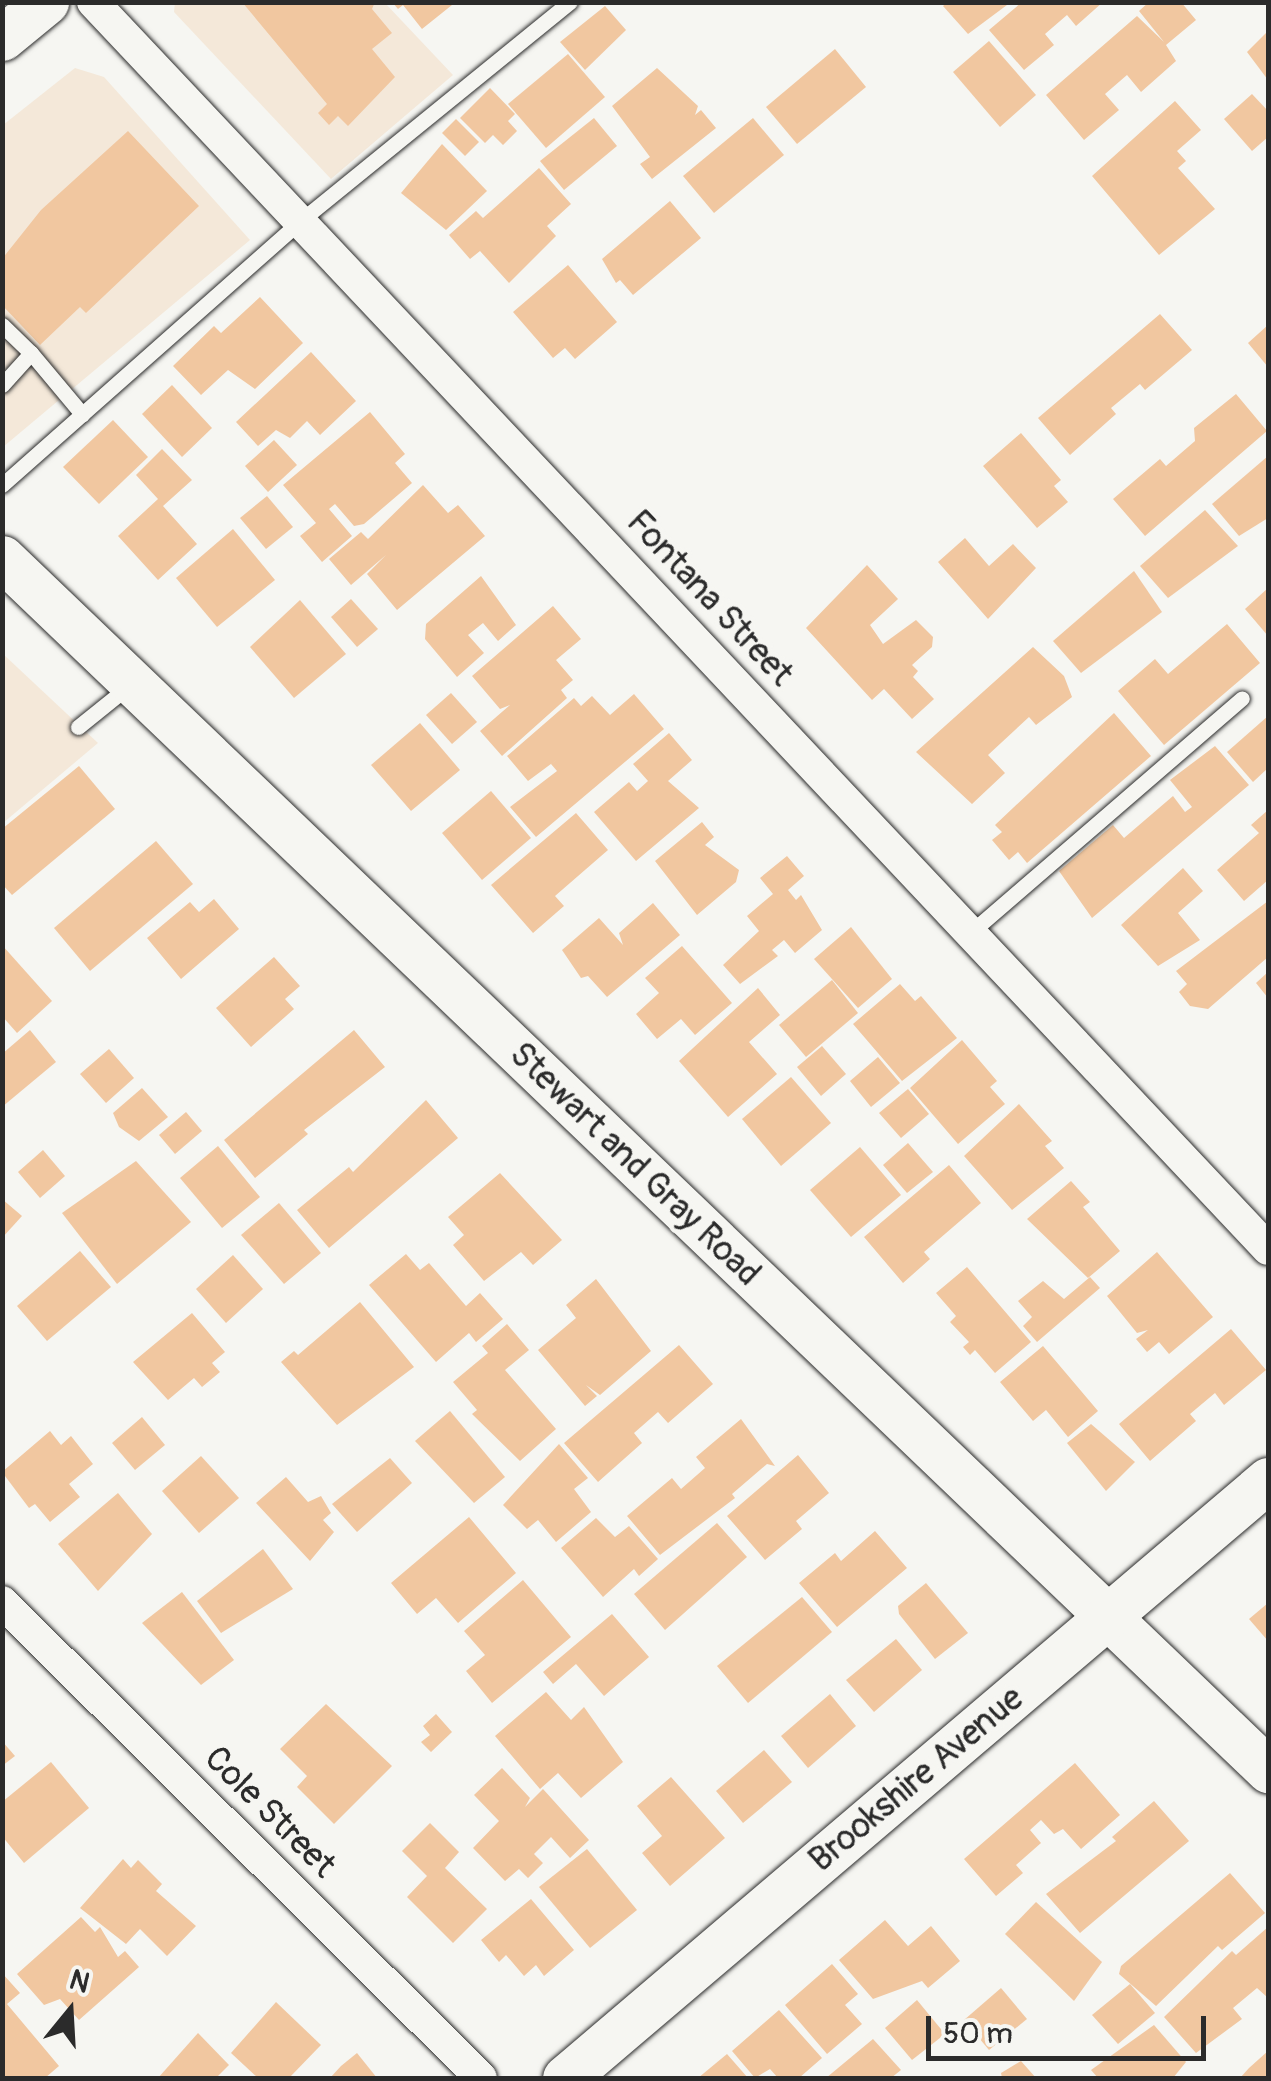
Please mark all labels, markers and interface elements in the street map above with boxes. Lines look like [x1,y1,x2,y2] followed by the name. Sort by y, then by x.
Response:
[618,501,802,695] street label: Fontana Street
[501,1033,769,1295] street label: Stewart and Gray Road
[800,1677,1032,1881] street label: Brookshire Avenue
[196,1738,344,1886] street label: Cole Street
[20,1961,120,2061] north arrow
[65,1962,94,2002] text: N
[931,1996,1211,2058] scale bar
[943,2015,1013,2052] text: 50 m

